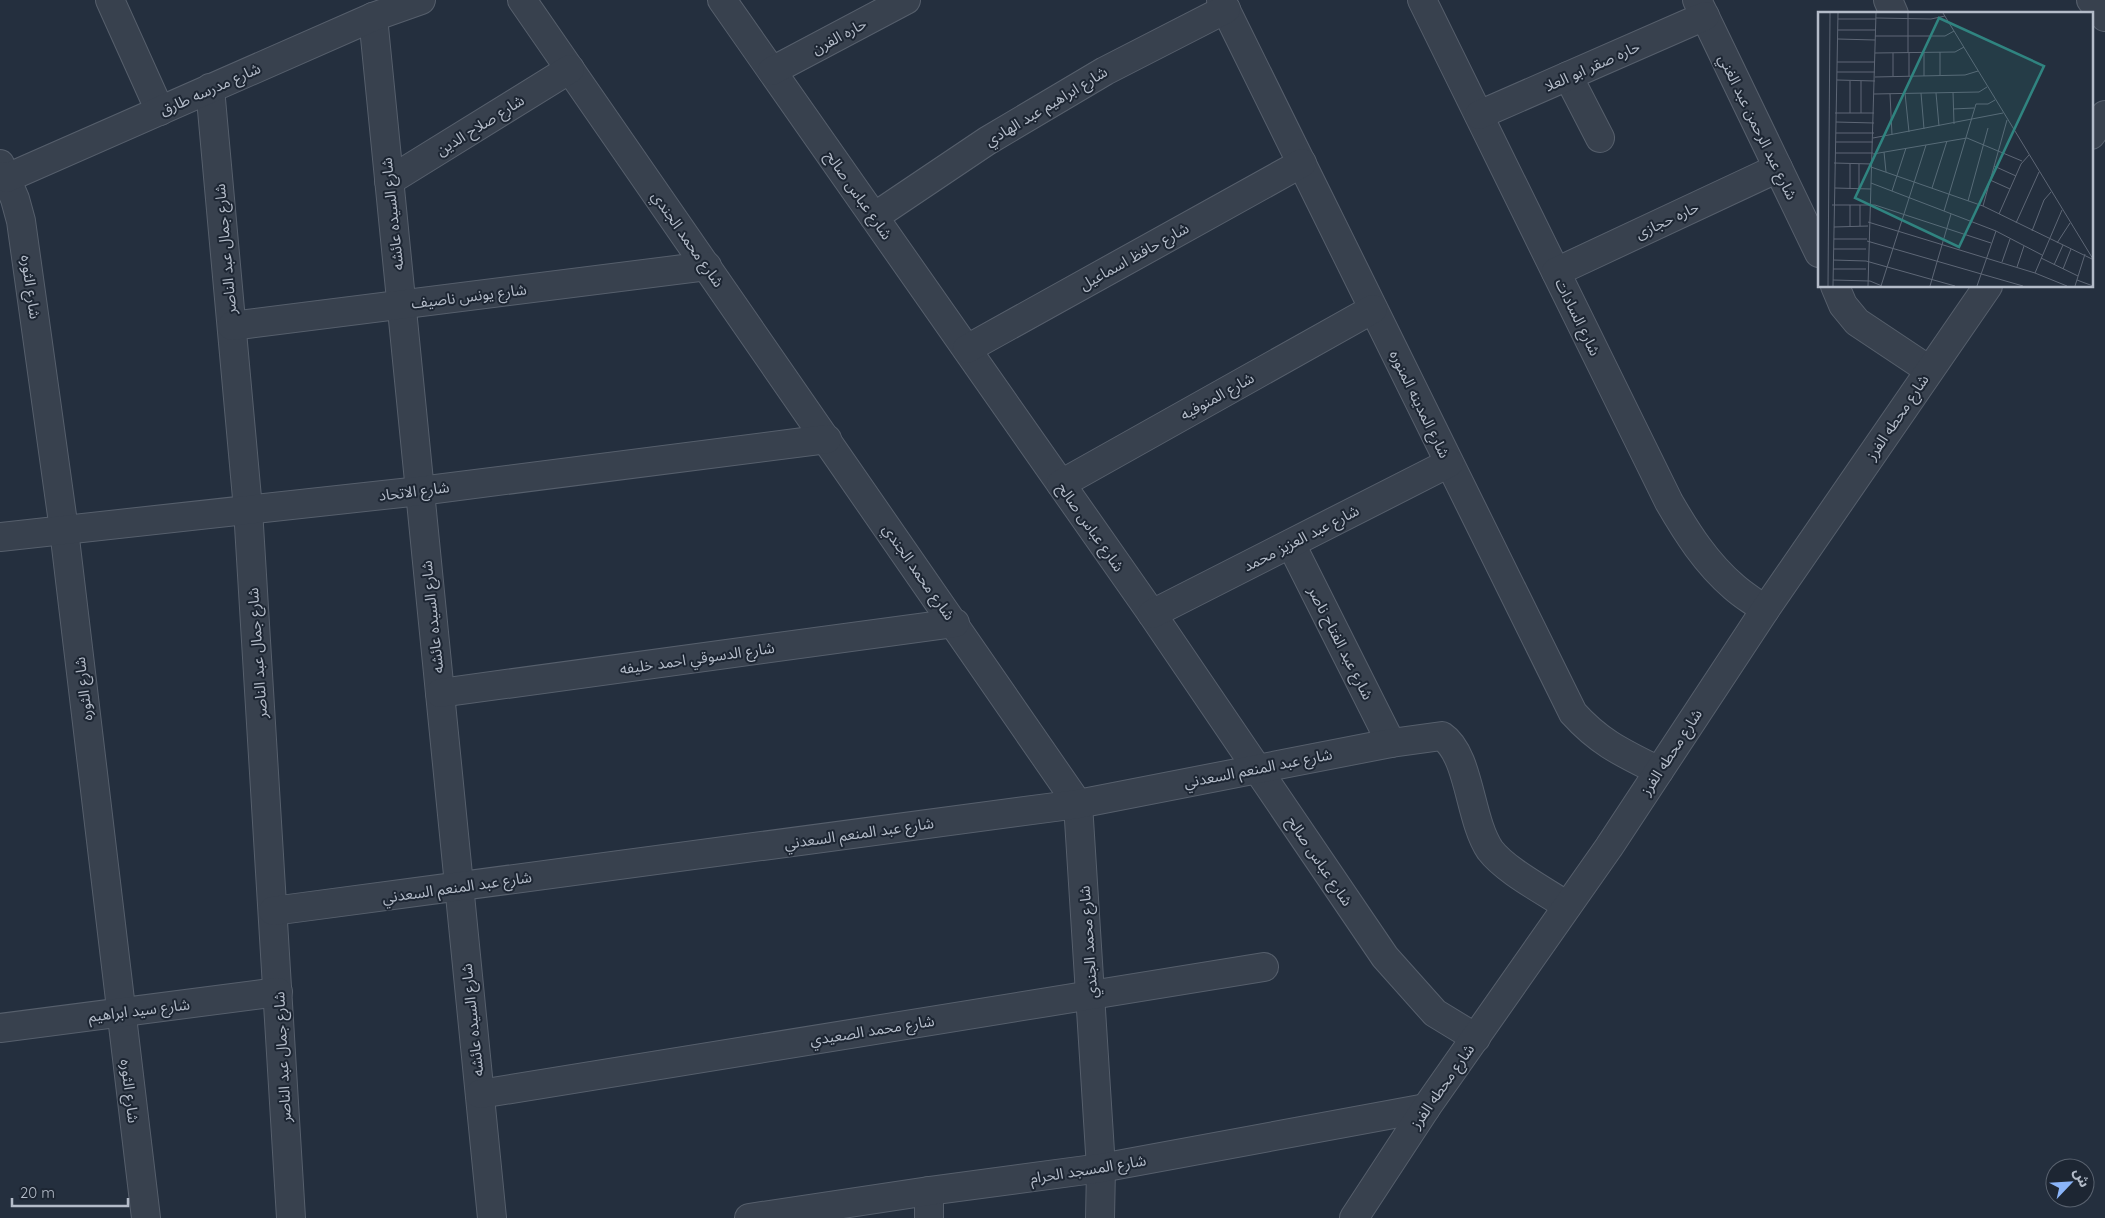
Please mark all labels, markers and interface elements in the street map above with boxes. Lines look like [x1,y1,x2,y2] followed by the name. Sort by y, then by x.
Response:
[1818,12,2092,288] inset map
[808,14,870,58] street label: حاره الفرن
[1541,36,1643,95] street label: حاره صقر ابو العلا
[1712,51,1802,204] street label: شارع عبد الرحمن عبد الغني
[157,58,265,123] street label: شارع مدرسه طارق
[981,62,1112,153] street label: شارع ابراهيم عبد الهادي
[432,90,529,162] street label: شارع صلاح الدين
[819,147,897,245] street label: شارع عباس صالح
[377,156,410,271] street label: شارع السيده عائشه
[210,182,243,316] street label: شارع جمال عبد الناصر
[645,187,728,293] street label: شارع محمد الجندي
[1632,197,1702,243] street label: حاره حجازى
[1076,218,1194,297] street label: شارع حافظ اسماعيل
[14,254,45,321] street label: شارع الثوره
[1548,275,1605,360] street label: شارع السادات
[410,279,528,315] street label: شارع يونس ناصيف
[1383,347,1454,463] street label: شارع المدينه المنوره
[1177,368,1259,427] street label: شارع المنوفيه
[1861,370,1935,466] street label: شارع محطه الفرز
[378,477,451,508] street label: شارع الاتحاد
[1051,479,1129,577] street label: شارع عباس صالح
[1240,500,1364,578] street label: شارع عبد العزيز محمد
[876,520,959,626] street label: شارع محمد الجندي
[417,559,450,674] street label: شارع السيده عائشه
[1301,582,1378,704] street label: شارع عبد الفتاح ناصر
[243,587,274,720] street label: شارع جمال عبد الناصر
[618,638,776,681] street label: شارع الدسوقي احمد خليفه
[70,655,99,722] street label: شارع الثوره
[1635,705,1709,801] street label: شارع محطه الفرز
[1182,744,1335,795] street label: شارع عبد المنعم السعدني
[783,813,936,856] street label: شارع عبد المنعم السعدني
[1281,813,1357,911] street label: شارع عباس صالح
[381,867,534,910] street label: شارع عبد المنعم السعدني
[1075,885,1104,999] street label: شارع محمد الجندي
[457,962,490,1077] street label: شارع السيده عائشه
[269,991,298,1124] street label: شارع جمال عبد الناصر
[87,994,191,1029] street label: شارع سيد ابراهيم
[808,1011,936,1052] street label: شارع محمد الصعيدي
[1405,1040,1481,1135] street label: شارع محطه الفرز
[114,1058,143,1125] street label: شارع الثوره
[1029,1150,1148,1191] street label: شارع المسجد الحرام
[2045,1158,2095,1208] north arrow
[2070,1165,2094,1190] text: ش
[12,1176,129,1208] scale bar
[20,1183,55,1202] text: 20 m

